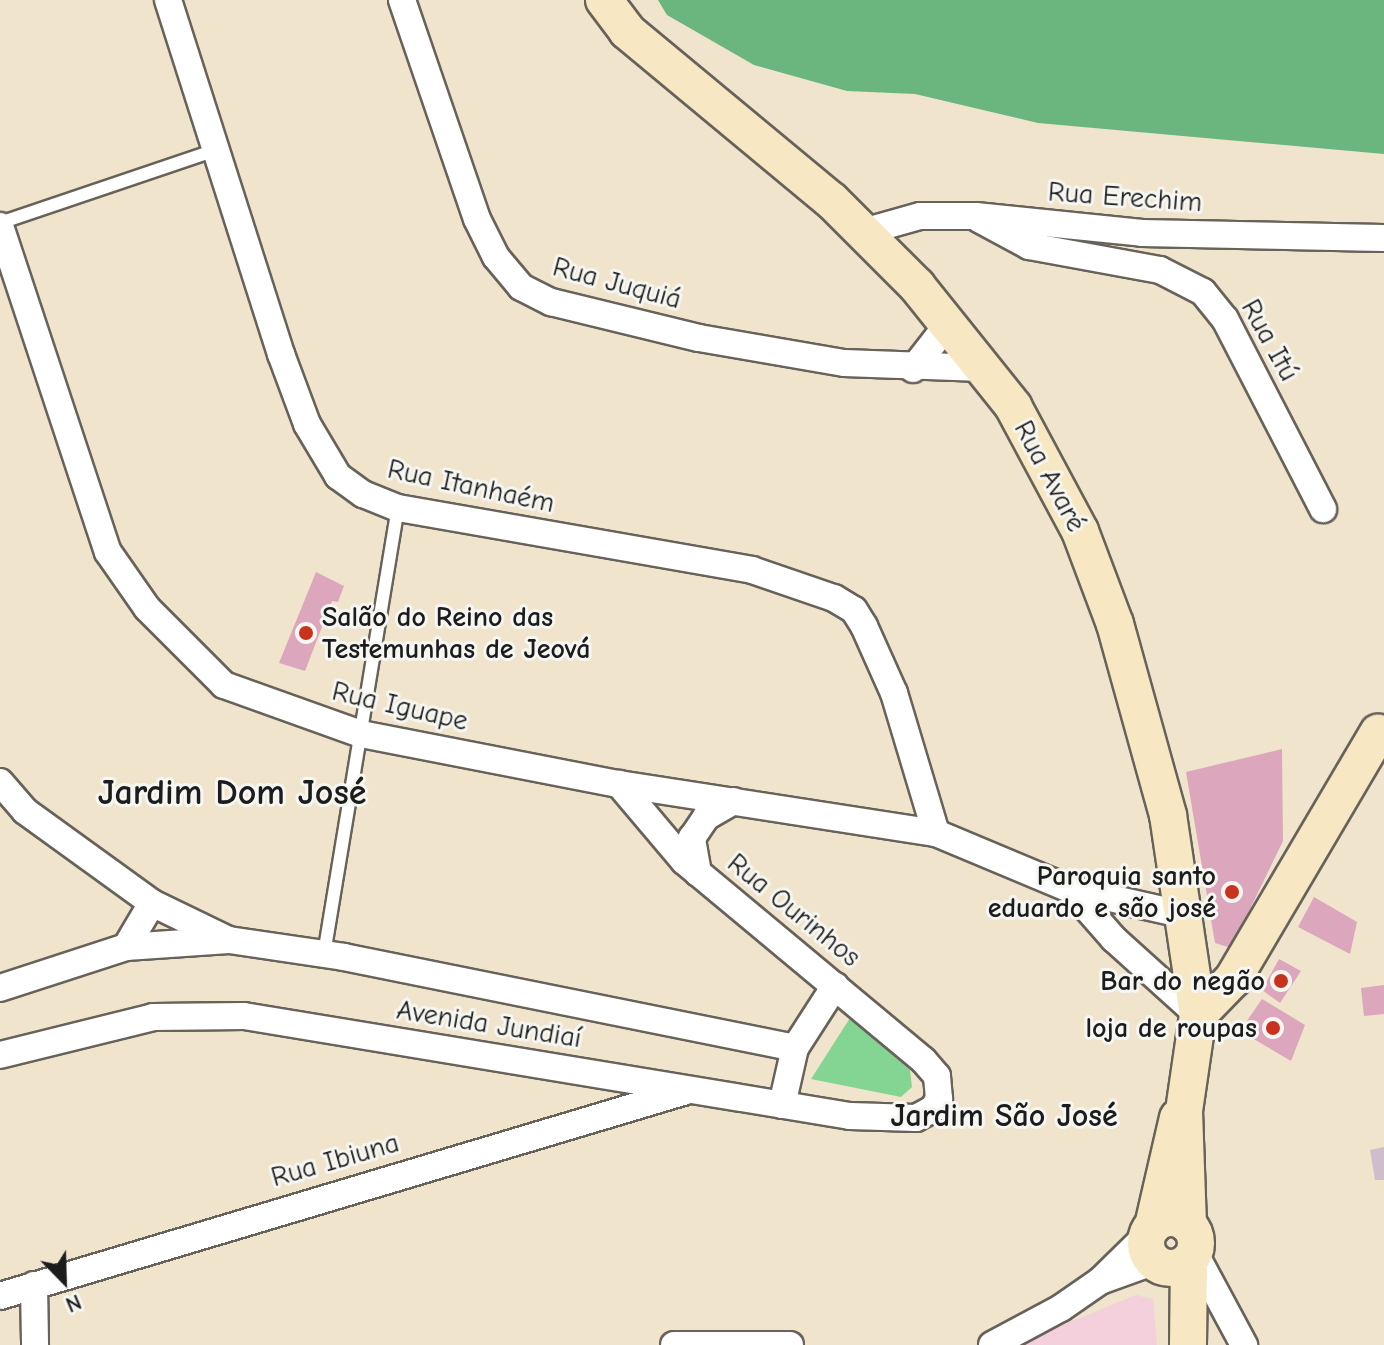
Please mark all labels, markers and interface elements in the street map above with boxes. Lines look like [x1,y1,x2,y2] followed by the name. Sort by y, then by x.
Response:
[1047,175,1203,219] street label: Rua Erechim
[549,250,685,316] street label: Rua Juquiá
[1234,293,1306,387] street label: Rua Itú
[1007,415,1093,537] street label: Rua Avaré
[385,452,557,520] street label: Rua Itanhaém
[322,600,590,666] place label: Salão do Reino das Testemunhas de Jeová
[297,624,315,642] marker: Salão do Reino das Testemunhas de Jeová
[329,674,471,738] street label: Rua Iguape
[98,771,366,815] district label: Jardim Dom José
[721,846,867,974] street label: Rua Ourinhos
[988,859,1216,925] place label: Paroquia santo eduardo e são josé
[1223,883,1241,901] marker: Paroquia santo eduardo e são josé
[1100,964,1265,998] place label: Bar do negão
[1272,972,1290,990] marker: Bar do negão
[394,993,584,1055] street label: Avenida Jundiaí
[1086,1011,1257,1045] place label: loja de roupas
[1264,1019,1282,1037] marker: loja de roupas
[890,1097,1118,1135] district label: Jardim São José
[267,1126,403,1194] street label: Rua Ibiuna
[24,1241,104,1321] north arrow
[62,1288,85,1318] text: N

